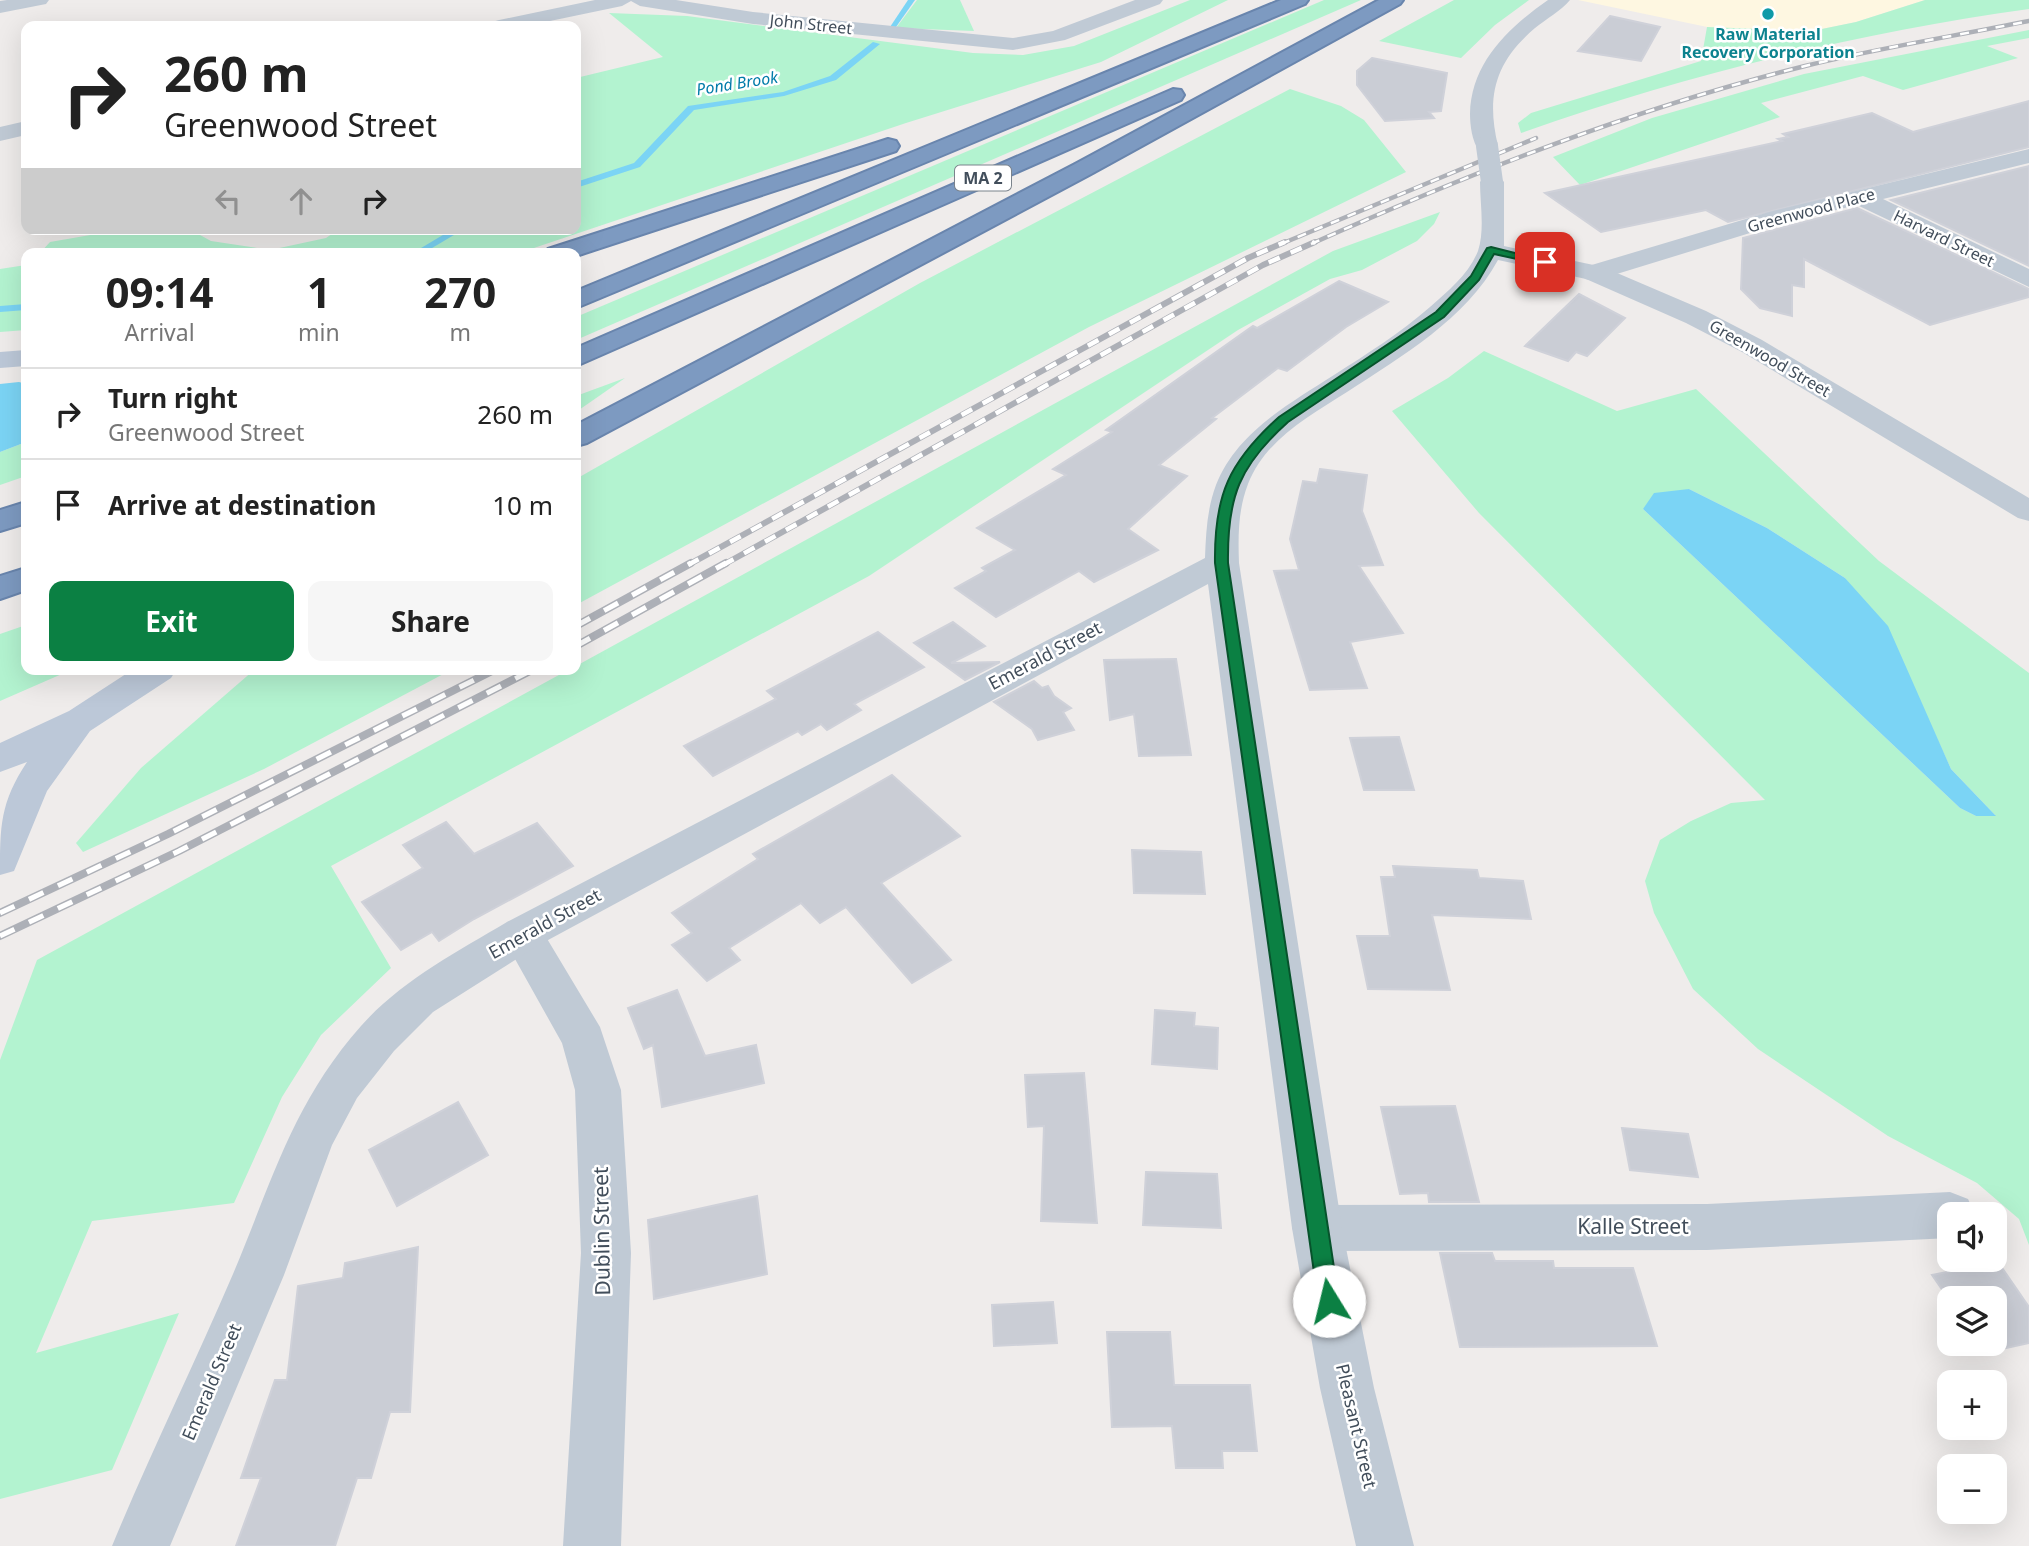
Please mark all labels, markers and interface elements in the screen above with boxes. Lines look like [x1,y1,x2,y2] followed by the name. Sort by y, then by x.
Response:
[1760,6,1776,22] marker: Raw Material Recovery Corporation
[767,9,853,39] street label: John Street
[1681,23,1855,63] place label: Raw Material Recovery Corporation
[164,40,309,106] text: 260 m
[49,49,140,140] icon: right
[695,66,780,100] water label: Pond Brook
[164,103,437,146] text: Greenwood Street
[955,166,1011,190] road number: MA 2
[209,182,247,220] icon: left
[282,182,320,220] icon: ahead
[355,182,393,220] icon: right
[1745,182,1877,238] street label: Greenwood Place
[1890,204,1998,272] street label: Harvard Street
[1515,232,1575,292] pin
[1526,243,1564,281] icon: arrive
[106,263,213,320] text: 09:14
[307,263,331,320] text: 1
[424,263,496,320] text: 270
[1705,314,1835,402] street label: Greenwood Street
[124,316,195,348] text: Arrival
[298,316,340,348] text: min
[450,316,471,348] text: m
[108,380,238,416] text: Turn right
[49,395,87,433] icon: right
[477,396,553,432] text: 260 m
[108,416,304,448] text: Greenwood Street
[49,486,87,524] icon: arrive
[108,487,377,523] text: Arrive at destination
[492,487,553,523] text: 10 m
[49,581,294,661] button: Exit
[308,581,553,661] button: Share
[984,615,1106,695] street label: Emerald Street
[484,882,605,964] street label: Emerald Street
[586,1166,616,1296] street label: Dublin Street
[1937,1202,2007,1524] map controls
[1937,1202,2007,1272] button: sound
[1577,1212,1689,1240] street label: Kalle Street
[1292,1264,1366,1338] position arrow
[1937,1286,2007,1356] button: layers
[176,1319,247,1444] street label: Emerald Street
[1331,1361,1383,1491] street label: Pleasant Street
[1937,1370,2007,1440] button: +
[1937,1454,2007,1524] button: −

